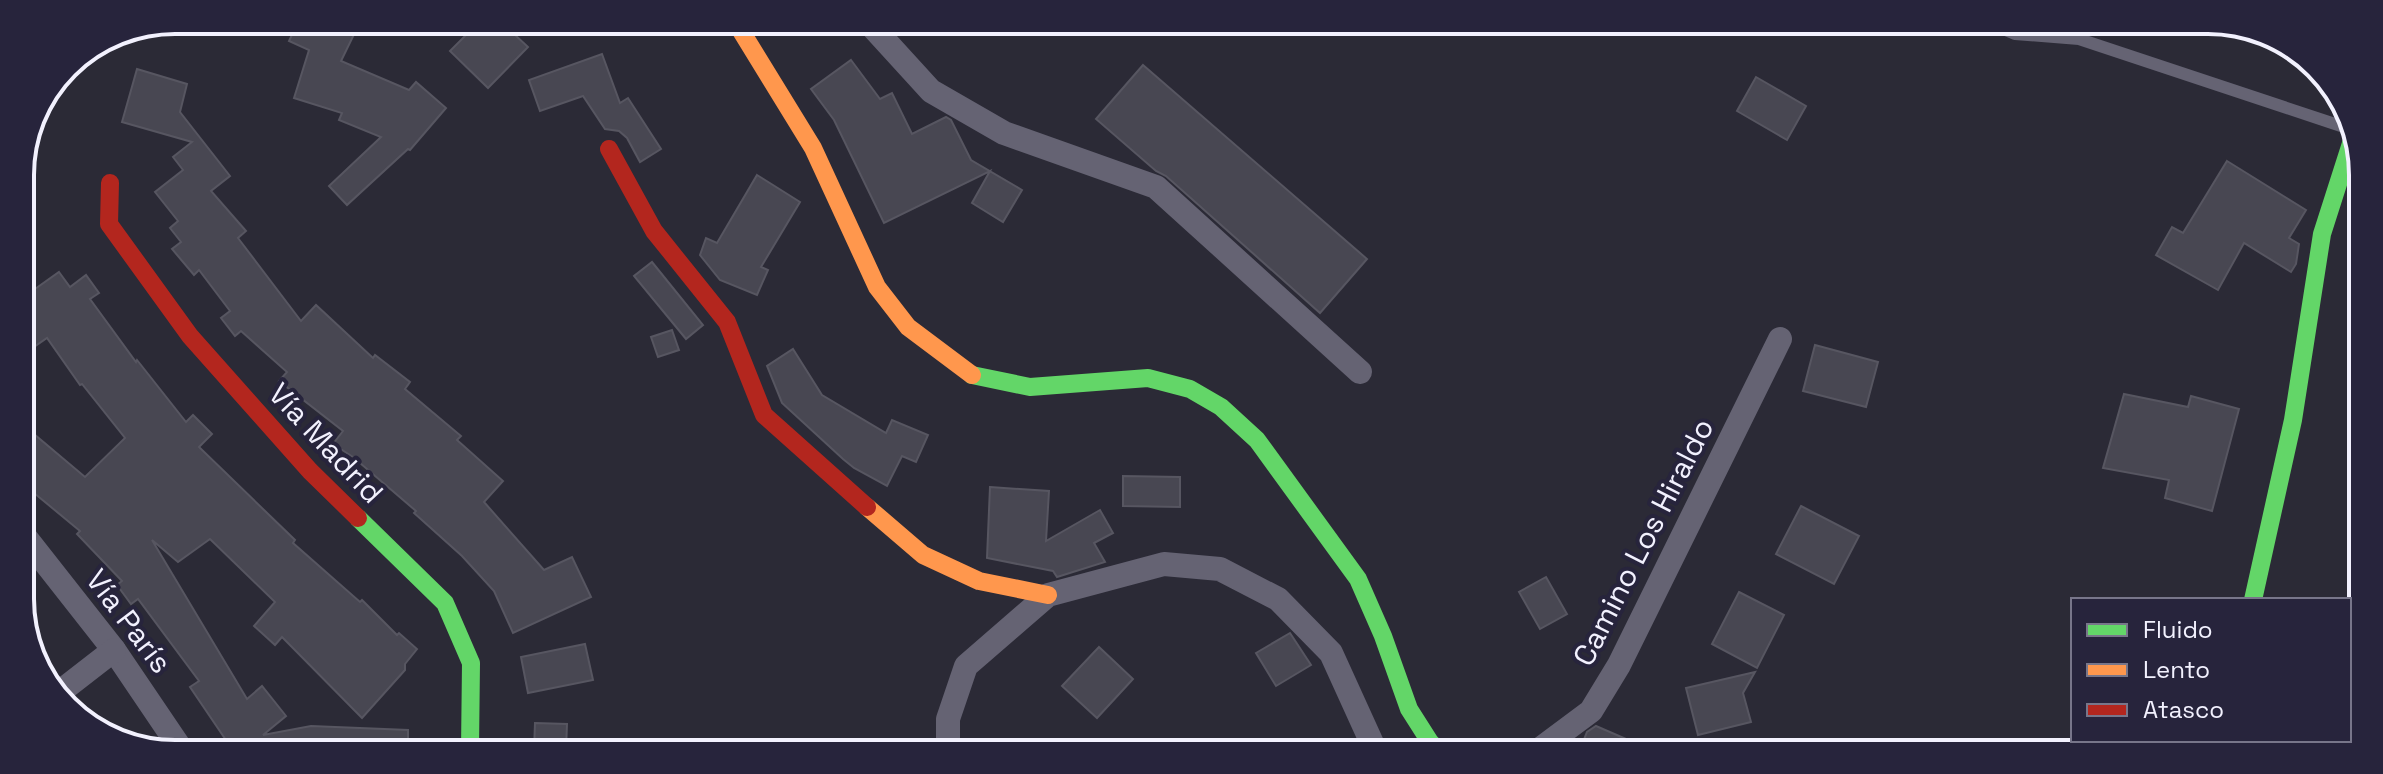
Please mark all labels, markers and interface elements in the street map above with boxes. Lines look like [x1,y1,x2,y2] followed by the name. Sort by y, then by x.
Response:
[260,374,392,512] street label: Vía Madrid
[1564,412,1722,672] street label: Camino Los Hiraldo
[77,561,181,681] street label: Vía París
[2071,598,2351,742] legend
[2143,614,2213,645] text: Fluido
[2143,654,2210,685] text: Lento
[2143,694,2224,725] text: Atasco

